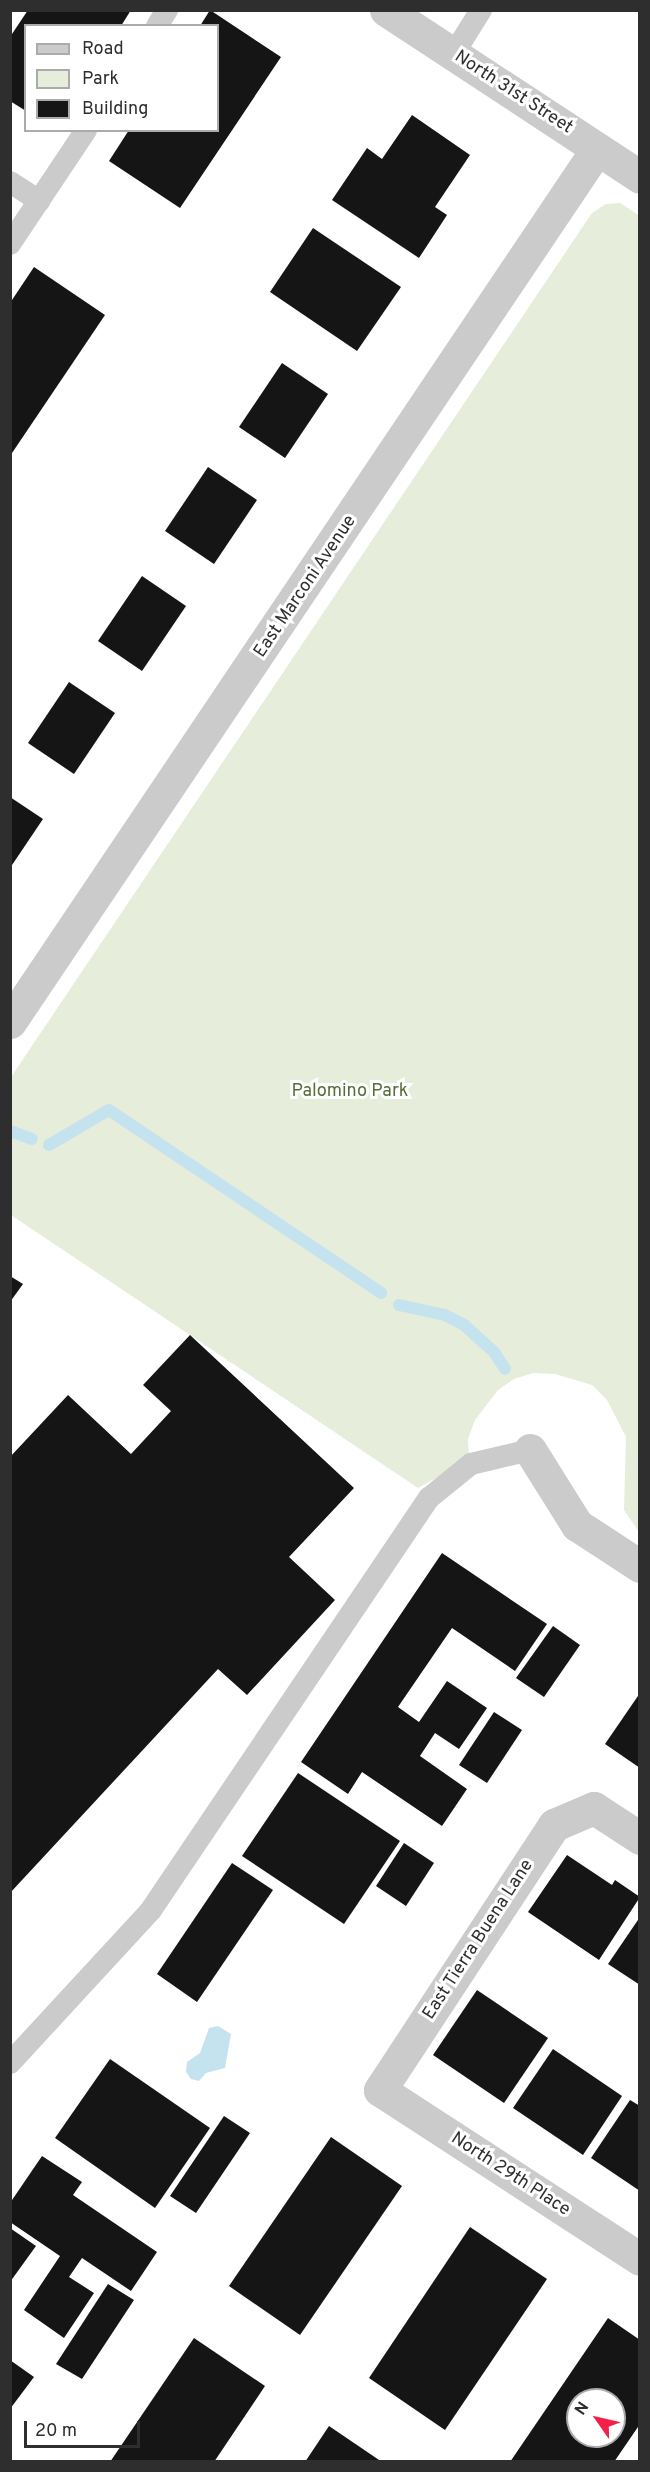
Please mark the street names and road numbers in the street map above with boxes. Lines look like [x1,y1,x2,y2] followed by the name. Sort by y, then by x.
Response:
[450,47,576,139] street label: North 31st Street
[250,511,362,663] street label: East Marconi Avenue
[419,1856,539,2024] street label: East Tierra Buena Lane
[446,2128,574,2222] street label: North 29th Place

